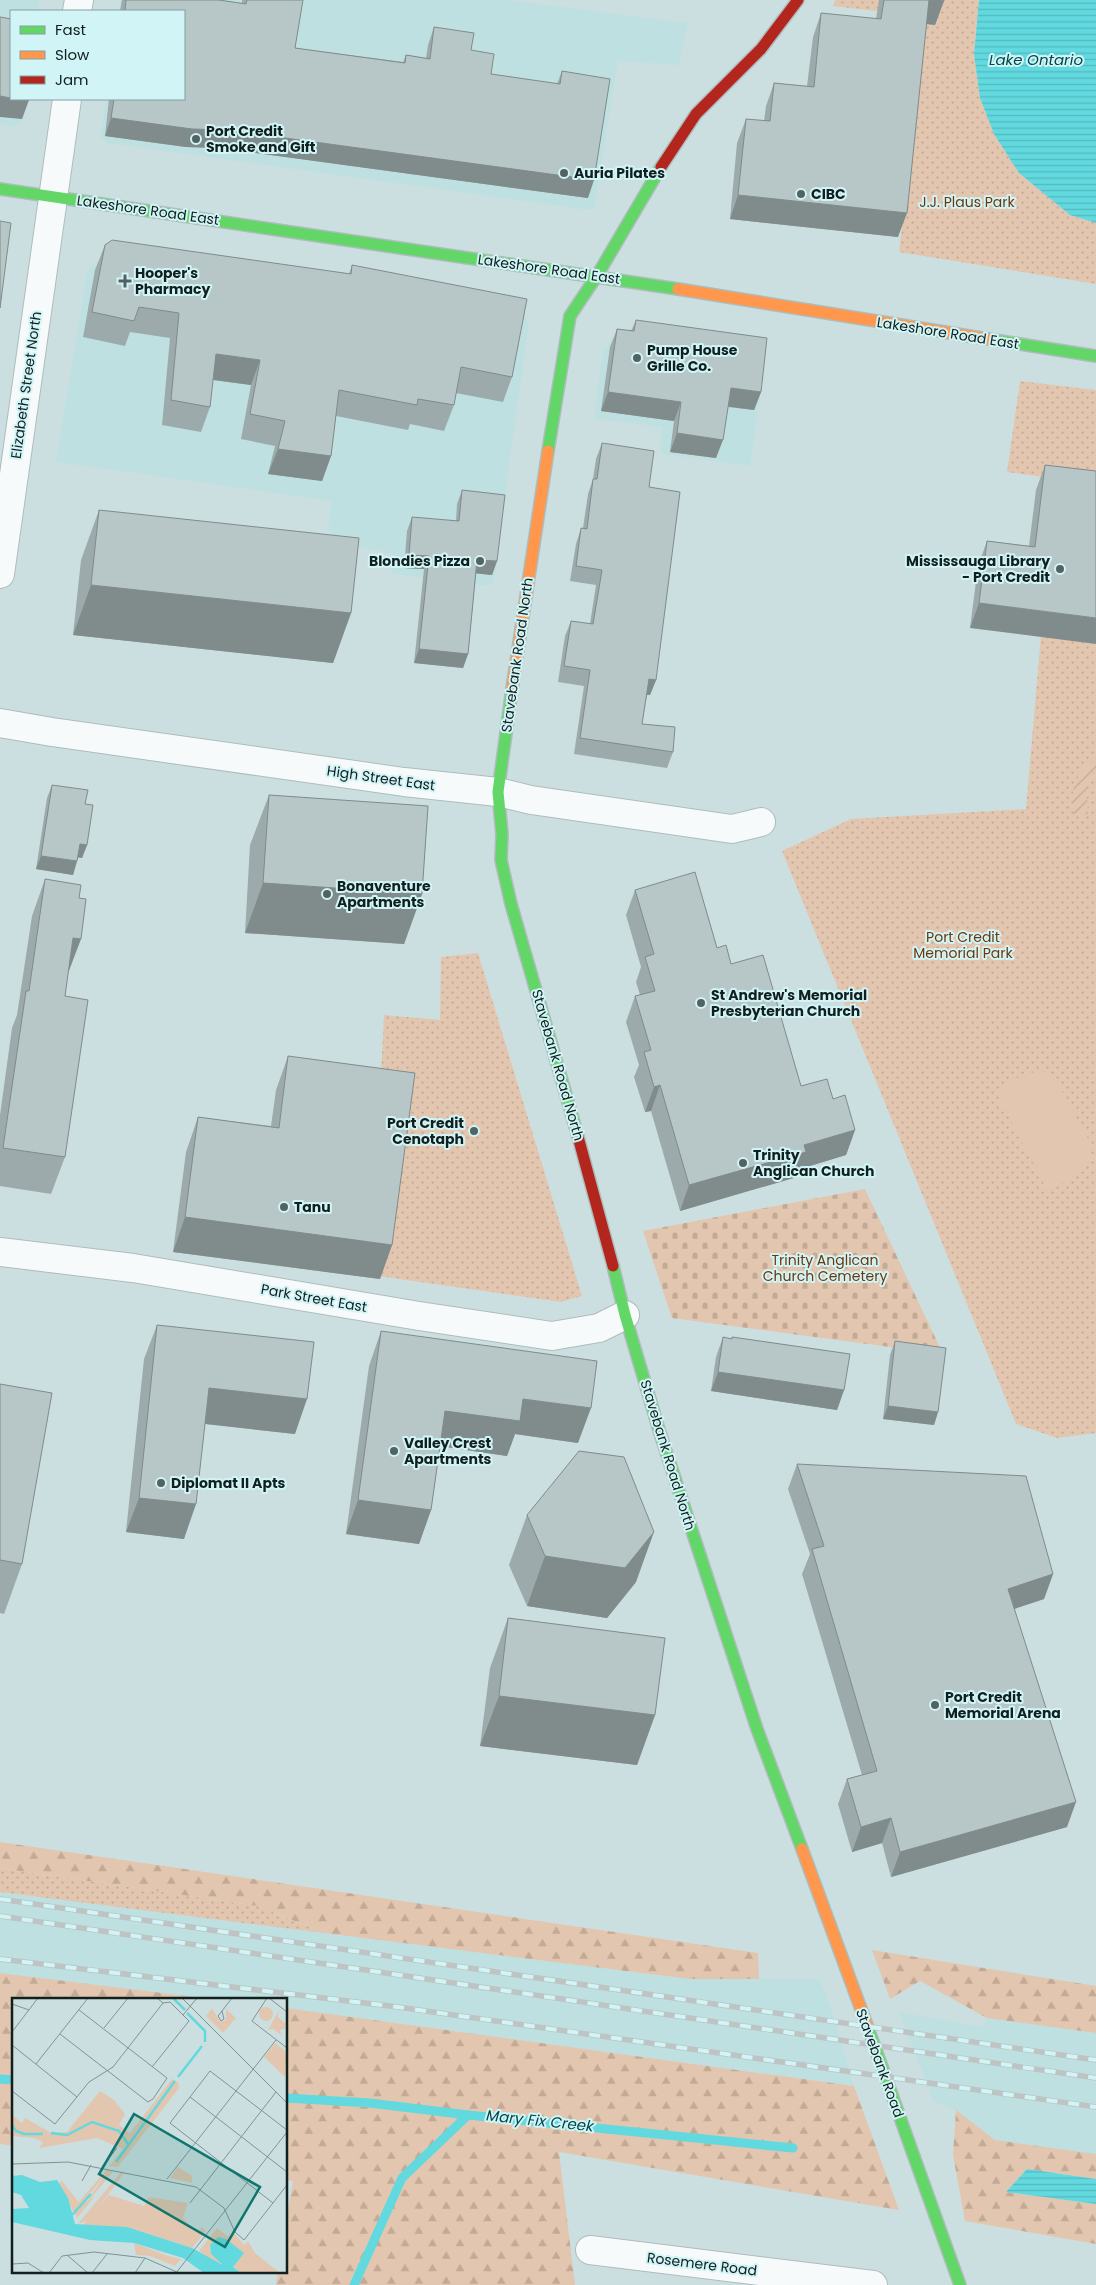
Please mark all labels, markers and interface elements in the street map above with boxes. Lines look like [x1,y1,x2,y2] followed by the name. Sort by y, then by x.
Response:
[10,10,185,100] legend
[55,19,86,40] text: Fast
[55,44,90,65] text: Slow
[989,49,1083,70] water label: Lake Ontario
[55,69,89,90] text: Jam
[206,121,316,157] place label: Port Credit Smoke and Gift
[190,133,202,145] marker: Port Credit Smoke and Gift
[574,163,665,183] place label: Auria Pilates
[558,167,570,179] marker: Auria Pilates
[811,184,846,204] place label: CIBC
[795,188,807,200] marker: CIBC
[76,190,220,230] street label: Lakeshore Road East
[919,192,1016,212] park label: J.J. Plaus Park
[477,249,621,289] street label: Lakeshore Road East
[135,263,210,299] place label: Hooper's Pharmacy
[119,275,131,287] marker: Hooper's Pharmacy
[6,310,46,460] street label: Elizabeth Street North
[876,312,1020,354] street label: Lakeshore Road East
[647,340,738,376] place label: Pump House Grille Co.
[631,352,643,364] marker: Pump House Grille Co.
[369,551,470,571] place label: Blondies Pizza
[906,551,1050,587] place label: Mississauga Library - Port Credit
[474,555,486,567] marker: Blondies Pizza
[1054,563,1066,575] marker: Mississauga Library - Port Credit
[496,576,538,734] street label: Stavebank Road North
[326,761,436,795] street label: High Street East
[337,876,431,912] place label: Bonaventure Apartments
[321,888,333,900] marker: Bonaventure Apartments
[913,927,1013,963] park label: Port Credit Memorial Park
[711,985,867,1021] place label: St Andrew's Memorial Presbyterian Church
[527,987,589,1143] street label: Stavebank Road North
[695,997,707,1009] marker: St Andrew's Memorial Presbyterian Church
[387,1113,464,1149] place label: Port Credit Cenotaph
[468,1125,480,1137] marker: Port Credit Cenotaph
[753,1145,874,1181] place label: Trinity Anglican Church
[737,1157,749,1169] marker: Trinity Anglican Church
[294,1197,331,1217] place label: Tanu
[278,1201,290,1213] marker: Tanu
[763,1250,887,1286] park label: Trinity Anglican Church Cemetery
[259,1279,369,1317] street label: Park Street East
[636,1377,700,1533] street label: Stavebank Road North
[404,1433,492,1469] place label: Valley Crest Apartments
[388,1445,400,1457] marker: Valley Crest Apartments
[171,1473,286,1493] place label: Diplomat II Apts
[155,1477,167,1489] marker: Diplomat II Apts
[945,1687,1061,1723] place label: Port Credit Memorial Arena
[929,1699,941,1711] marker: Port Credit Memorial Arena
[12,1998,288,2272] inset map
[851,2006,909,2120] street label: Stavebank Road
[485,2104,596,2137] water label: Mary Fix Creek
[646,2247,758,2281] street label: Rosemere Road

